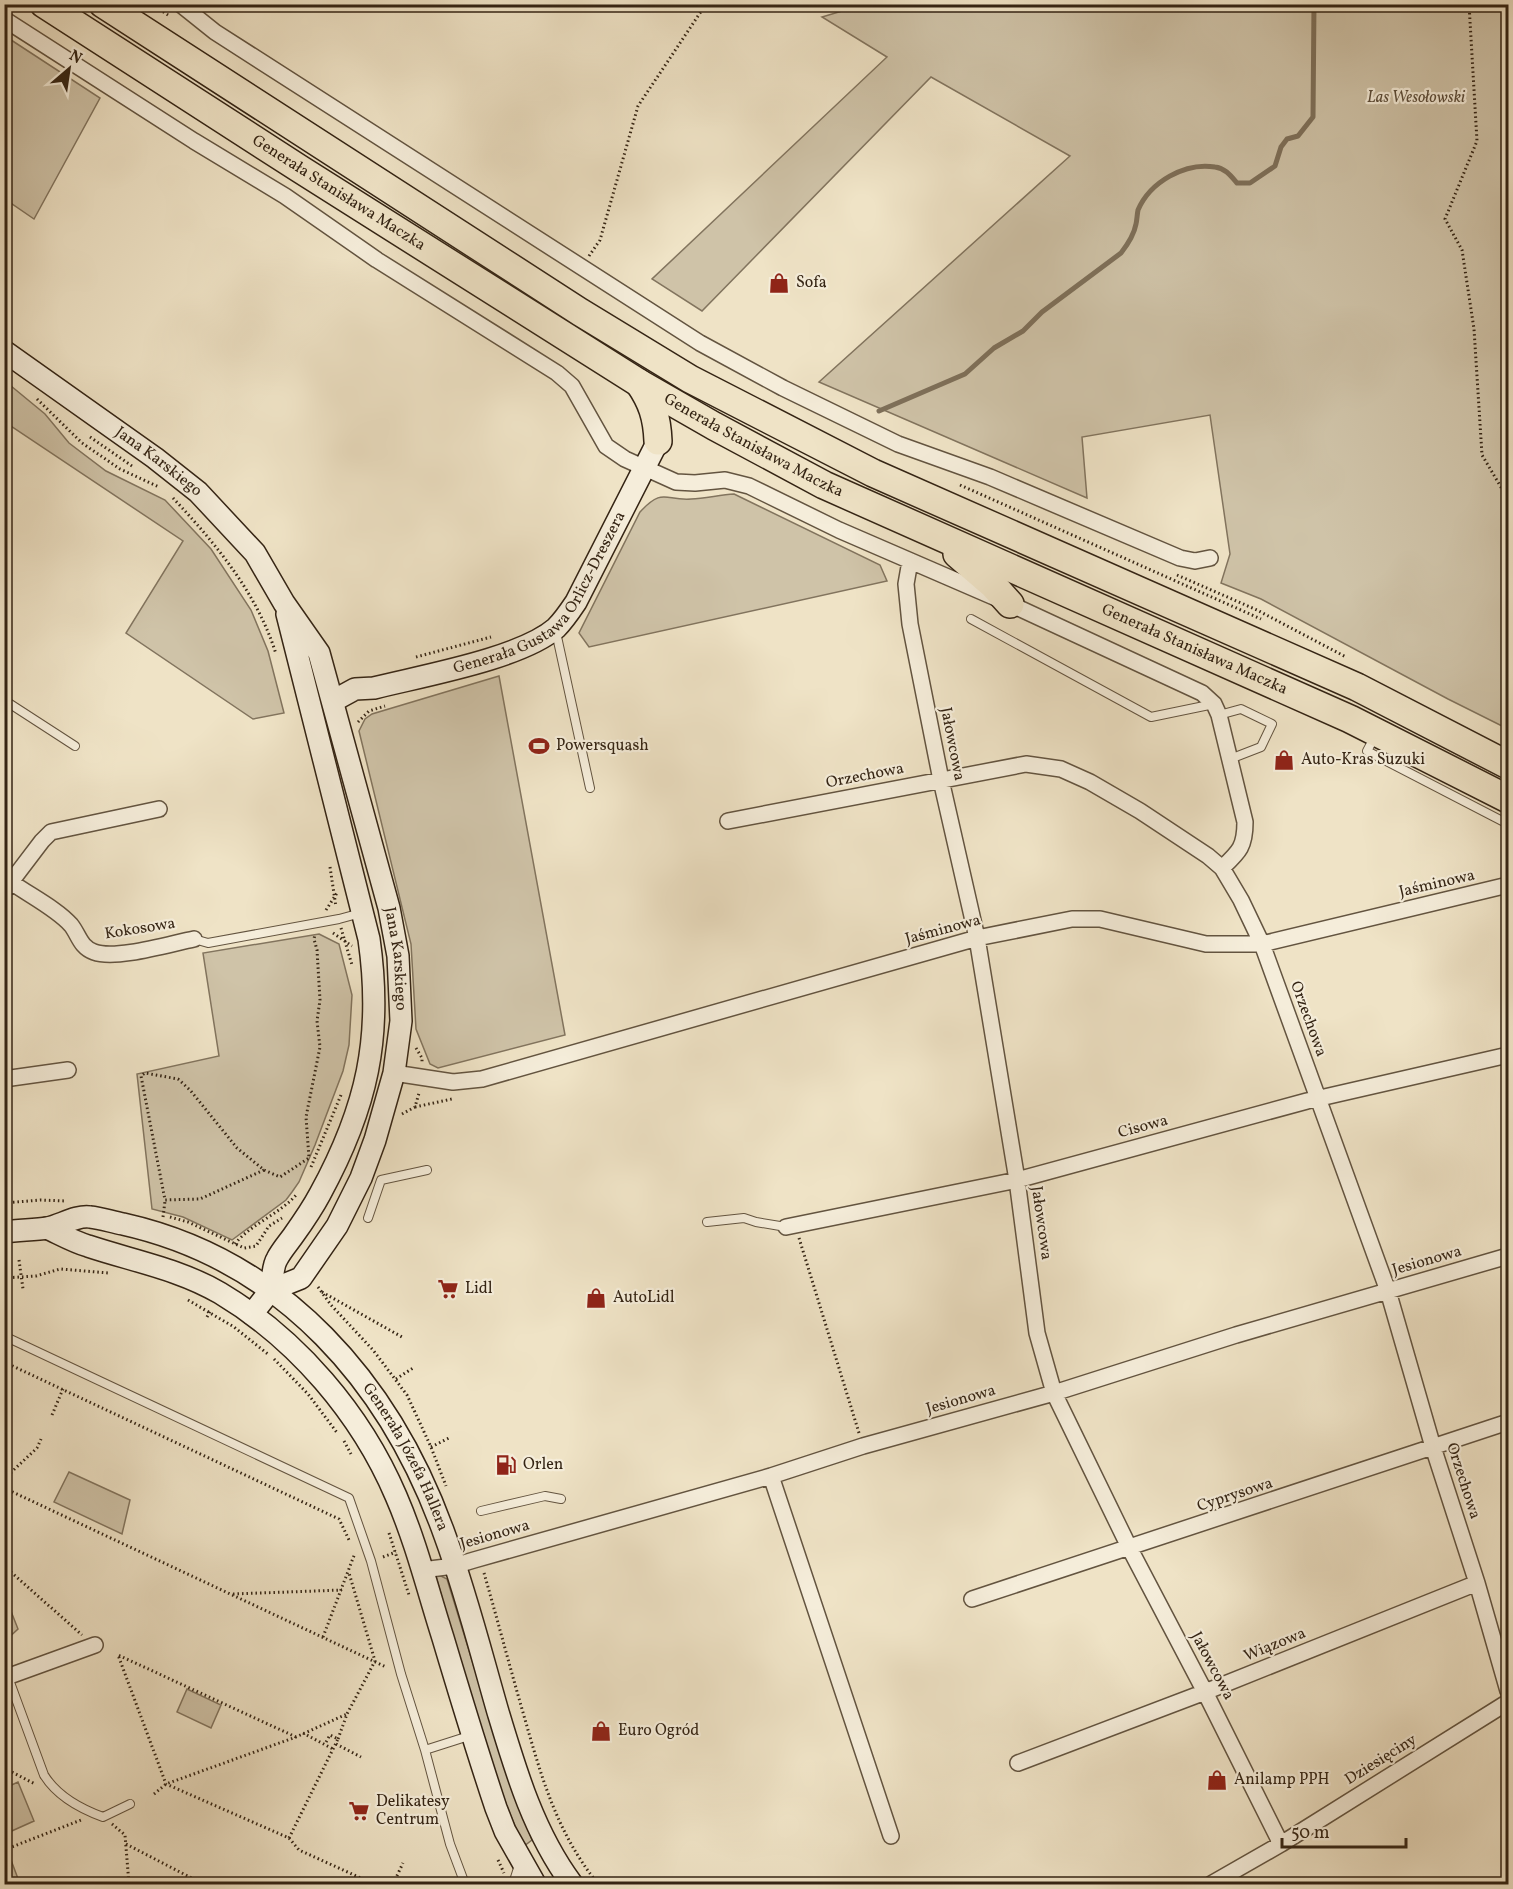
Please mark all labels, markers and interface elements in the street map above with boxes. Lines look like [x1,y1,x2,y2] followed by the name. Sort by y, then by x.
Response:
[39,39,99,99] north arrow
[65,45,86,70] text: N
[1367,87,1466,109] park label: Las Wesołowski
[248,130,429,256] street label: Generała Stanisława Maczka
[767,271,791,295] shop icon: Sofa
[796,272,827,294] place label: Sofa
[659,388,847,503] street label: Generała Stanisława Maczka
[110,422,207,502] street label: Jana Karskiego
[451,508,631,680] street label: Generała Gustawa Orlicz-Dreszera
[1098,599,1291,701] street label: Generała Stanisława Maczka
[934,705,970,783] street label: Jałowcowa
[527,734,551,758] sports icon: Powersquash
[556,735,649,757] place label: Powersquash
[1272,748,1296,772] shop icon: Auto-Kras Suzuki
[1301,749,1425,771] place label: Auto-Kras Suzuki
[824,758,906,794] street label: Orzechowa
[1397,865,1477,903] street label: Jaśminowa
[378,905,412,1011] street label: Jana Karskiego
[903,909,983,951] street label: Jaśminowa
[103,913,177,945] street label: Kokosowa
[1284,978,1332,1060] street label: Orzechowa
[1116,1110,1170,1144] street label: Cisowa
[1025,1185,1057,1261] street label: Jałowcowa
[1390,1241,1464,1281] street label: Jesionowa
[436,1277,460,1301] supermarket icon: Lidl
[465,1278,493,1300] place label: Lidl
[584,1286,608,1310] shop icon: AutoLidl
[613,1287,675,1309] place label: AutoLidl
[357,1379,453,1534] street label: Generała Józefa Hallera
[924,1380,998,1420] street label: Jesionowa
[1440,1440,1486,1522] street label: Orzechowa
[494,1453,518,1477] fuel station icon: Orlen
[523,1454,563,1476] place label: Orlen
[1194,1472,1276,1518] street label: Cyprysowa
[458,1515,532,1555] street label: Jesionowa
[1241,1623,1309,1667] street label: Wiązowa
[1185,1628,1239,1704] street label: Jałowcowa
[589,1719,613,1743] shop icon: Euro Ogród
[618,1720,699,1742] place label: Euro Ogród
[1341,1729,1421,1791] street label: Dziesięciny
[1205,1768,1229,1792] shop icon: Anilamp PPH
[1234,1769,1330,1791] place label: Anilamp PPH
[376,1791,450,1831] place label: Delikatesy Centrum
[347,1799,371,1823] supermarket icon: Delikatesy Centrum
[1282,1811,1406,1849] scale bar
[1291,1821,1330,1846] text: 50 m

